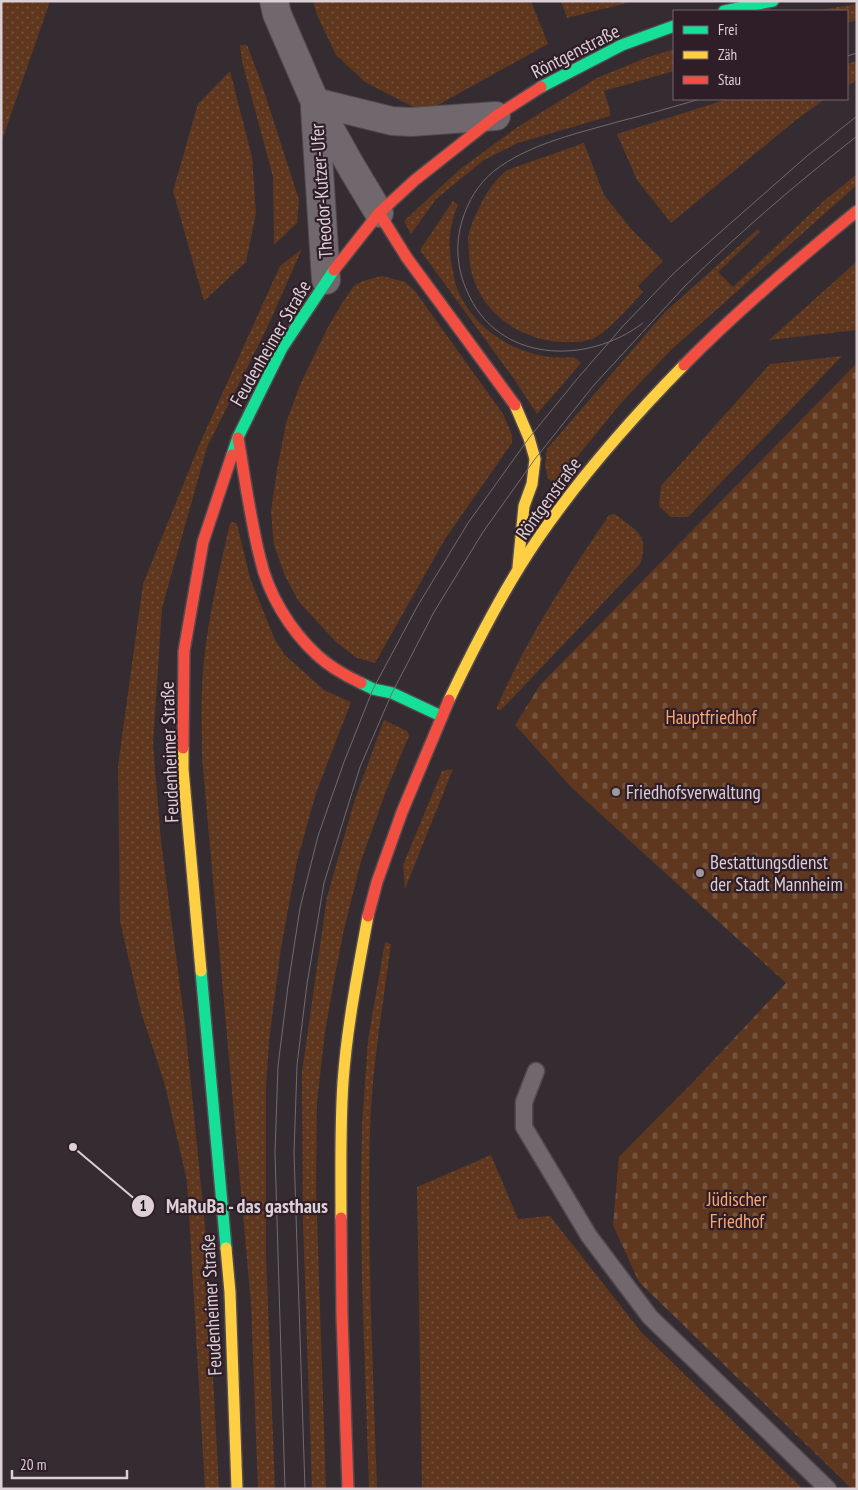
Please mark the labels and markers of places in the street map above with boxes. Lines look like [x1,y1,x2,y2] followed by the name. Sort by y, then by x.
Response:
[626,780,761,804] place label: Friedhofsverwaltung
[610,786,622,798] marker: Friedhofsverwaltung
[710,850,843,896] place label: Bestattungsdienst der Stadt Mannheim
[694,867,706,879] marker: Bestattungsdienst der Stadt Mannheim
[130,1188,339,1223] callout: MaRuBa - das gasthaus

